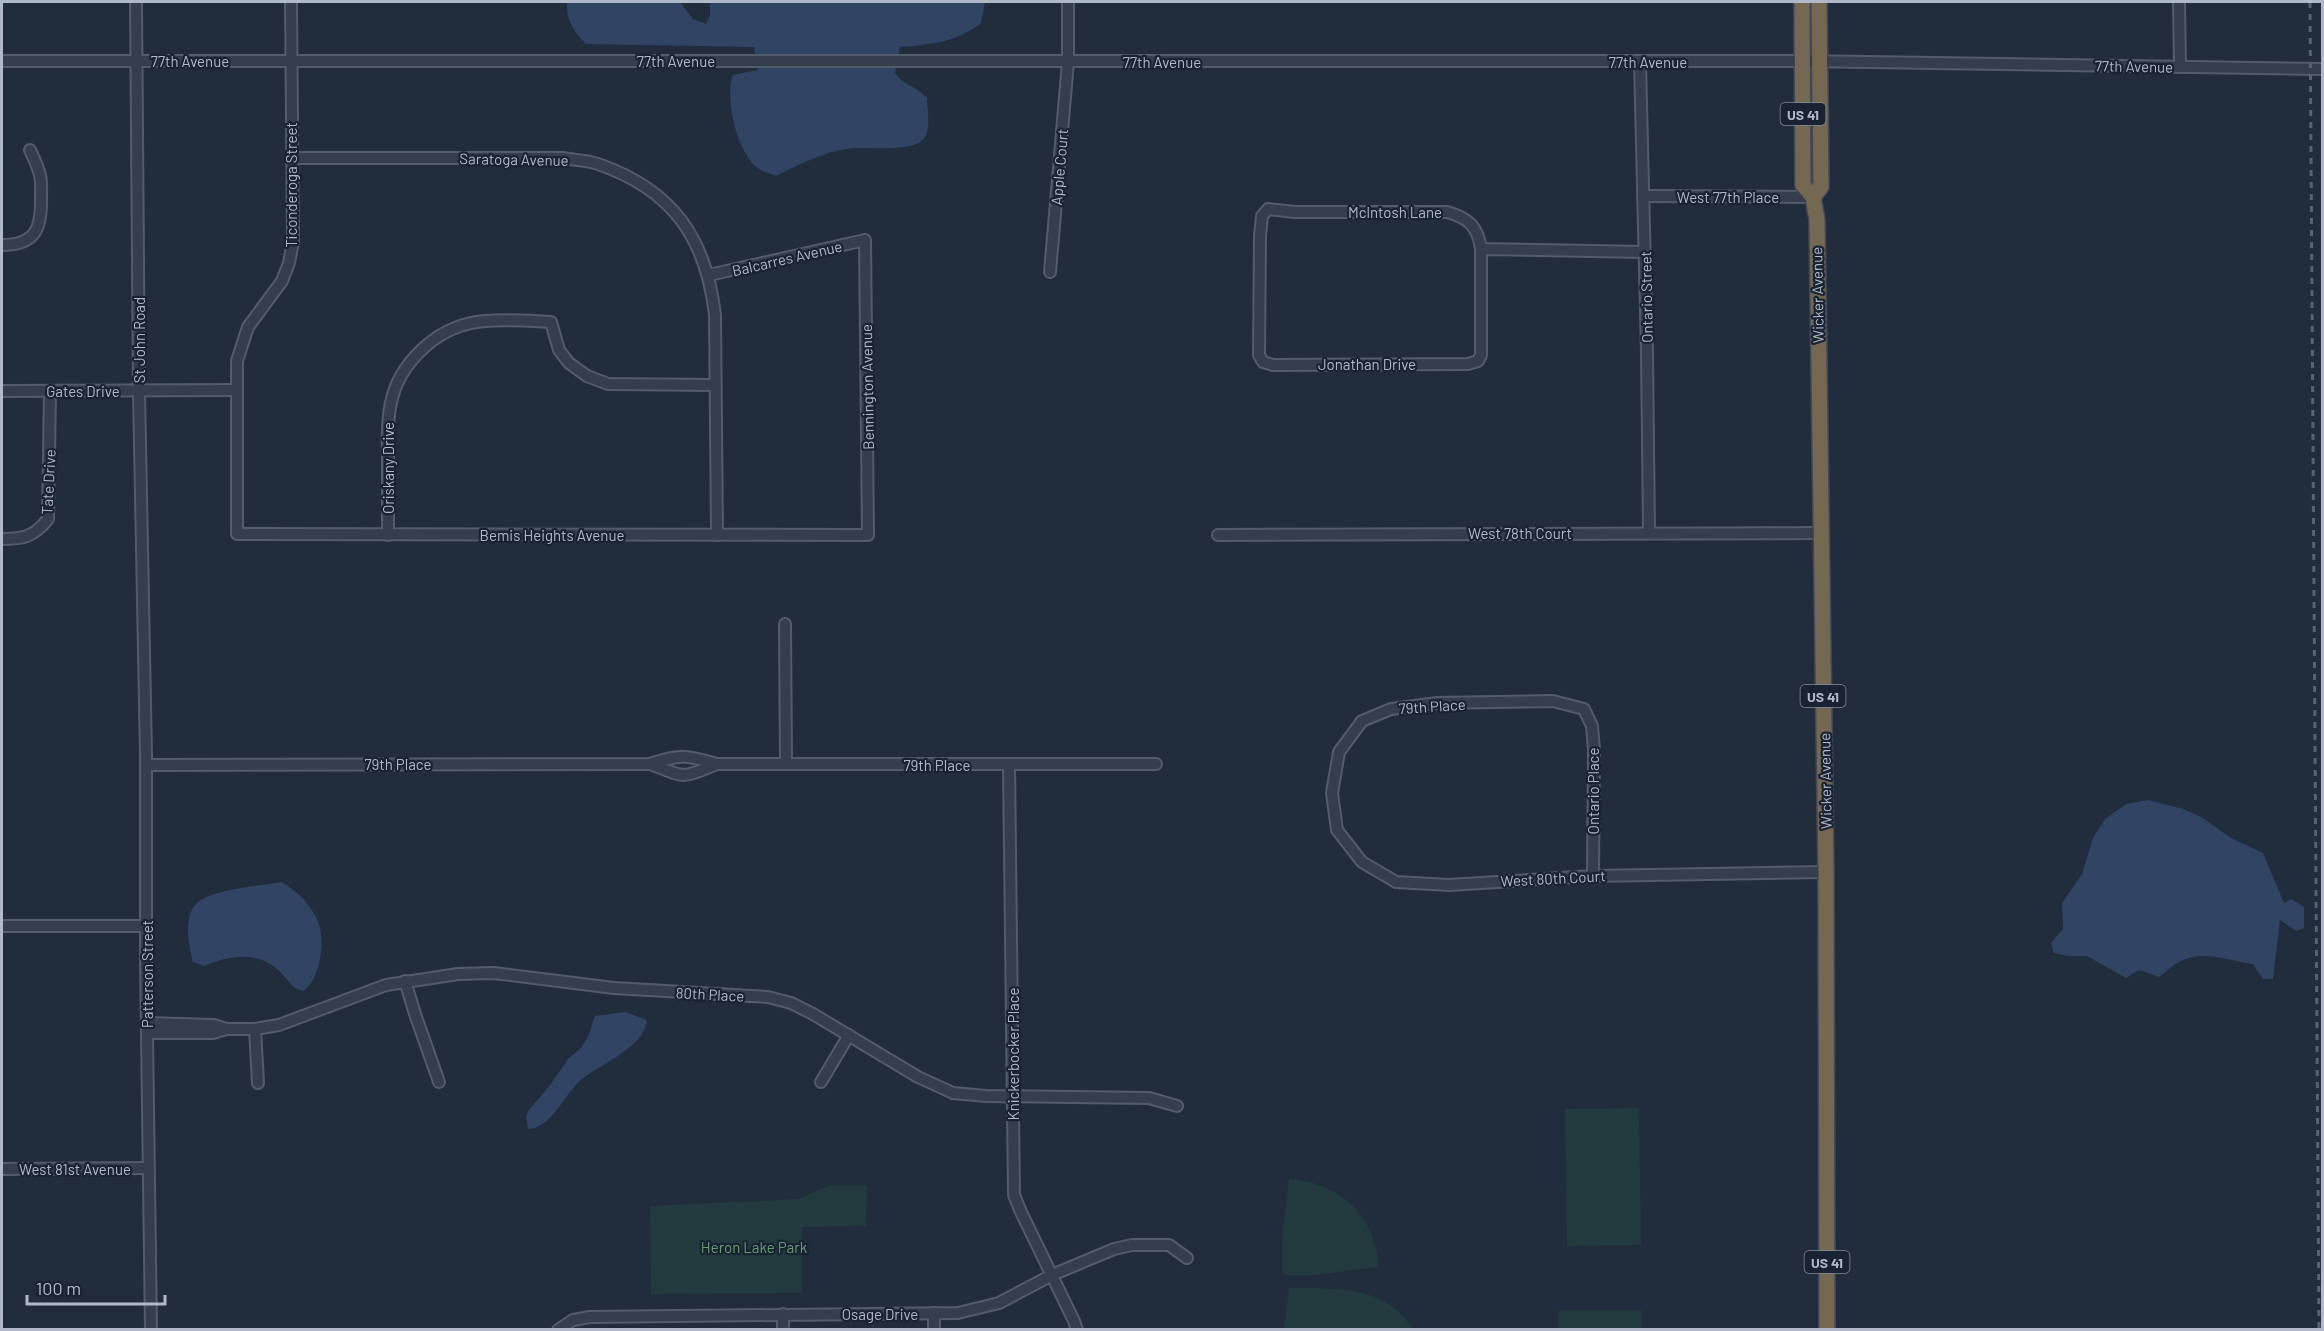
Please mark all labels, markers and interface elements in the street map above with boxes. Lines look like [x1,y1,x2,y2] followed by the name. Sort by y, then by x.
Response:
[151,52,229,70] street label: 77th Avenue
[637,52,715,70] street label: 77th Avenue
[1123,53,1201,71] street label: 77th Avenue
[1609,53,1687,71] street label: 77th Avenue
[2095,56,2173,76] street label: 77th Avenue
[1780,103,1826,125] road number: US 41
[282,122,300,248] street label: Ticonderoga Street
[1047,128,1071,206] street label: Apple Court
[459,149,569,169] street label: Saratoga Avenue
[1677,188,1779,206] street label: West 77th Place
[1348,203,1442,221] street label: Mclntosh Lane
[730,237,844,279] street label: Balcarres Avenue
[1807,247,1827,343] street label: Wicker Avenue
[1636,251,1656,343] street label: Ontario Street
[130,297,148,383] street label: St John Road
[857,324,877,450] street label: Bennington Avenue
[1318,355,1416,373] street label: Jonathan Drive
[46,382,120,400] street label: Gates Drive
[379,422,397,514] street label: Oriskany Drive
[37,449,59,515] street label: Tate Drive
[1468,524,1572,542] street label: West 78th Court
[480,526,624,544] street label: Bemis Heights Avenue
[1800,685,1846,707] road number: US 41
[1398,695,1466,717] street label: 79th Place
[1815,733,1835,829] street label: Wicker Avenue
[1584,748,1602,834] street label: Ontario Place
[364,755,432,773] street label: 79th Place
[903,756,971,774] street label: 79th Place
[1500,866,1606,890] street label: West 80th Court
[138,920,156,1028] street label: Patterson Street
[675,983,745,1005] street label: 80th Place
[1004,987,1022,1121] street label: Knickerbocker Place
[19,1160,131,1178] street label: West 81st Avenue
[701,1238,808,1256] park label: Heron Lake Park
[1804,1251,1850,1273] road number: US 41
[27,1268,165,1306] scale bar
[36,1277,81,1299] text: 100 m
[842,1305,918,1323] street label: Osage Drive

